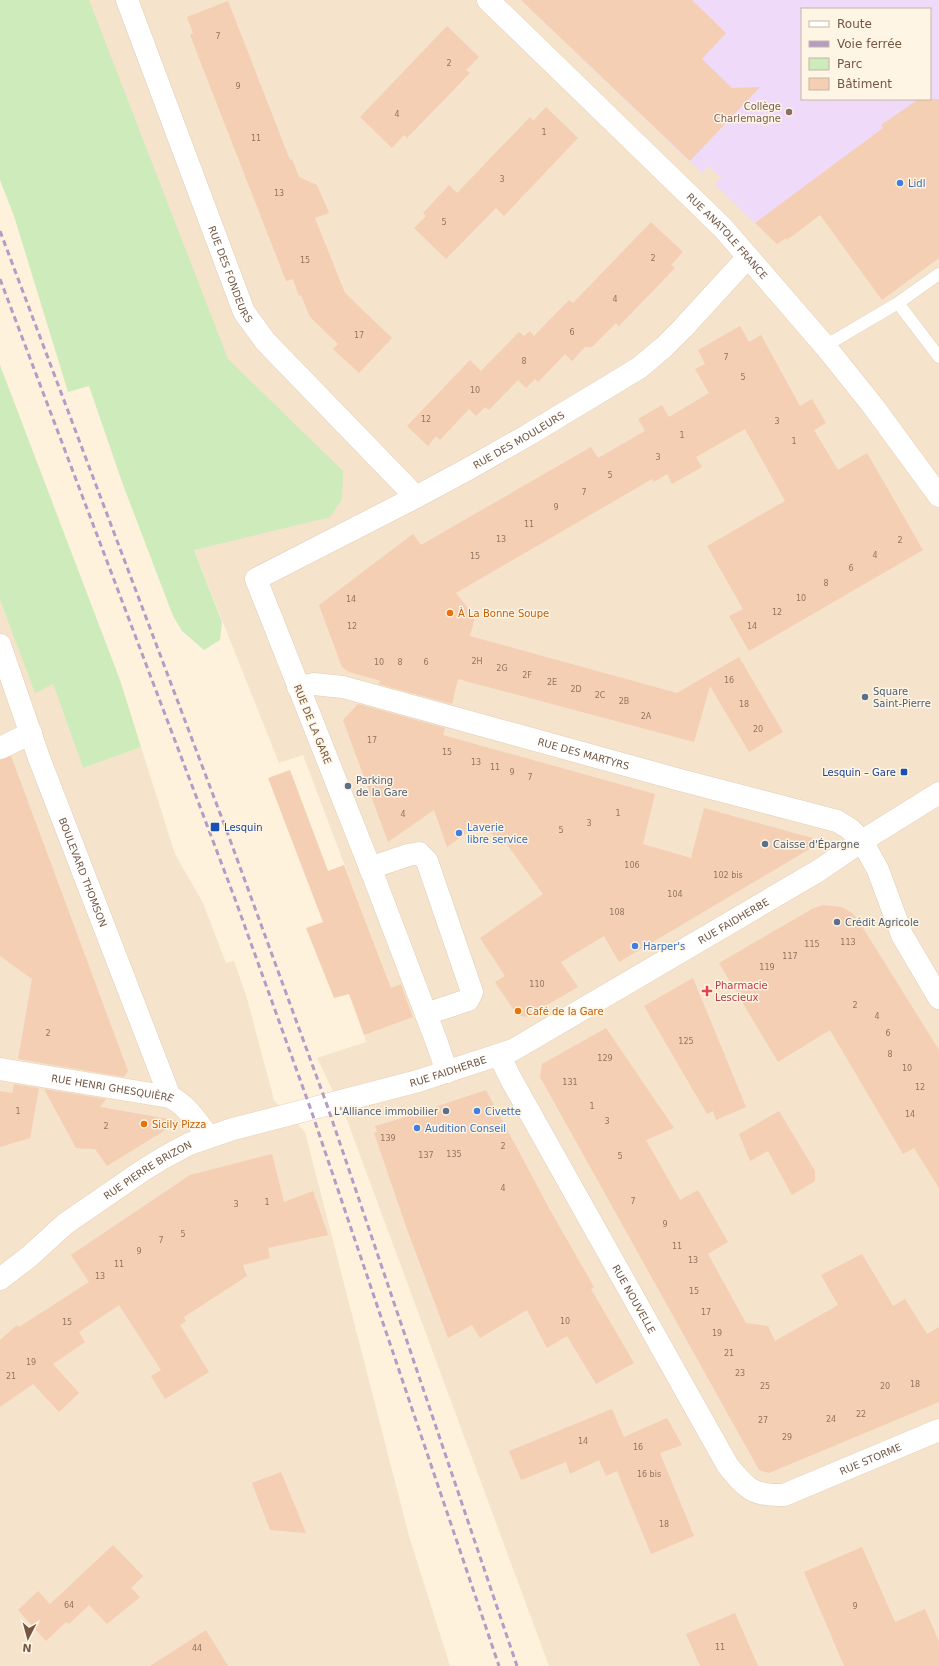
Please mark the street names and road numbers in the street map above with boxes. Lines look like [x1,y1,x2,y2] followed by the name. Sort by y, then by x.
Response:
[684,191,769,281] street label: RUE ANATOLE FRANCE
[206,224,255,325] street label: RUE DES FONDEURS
[471,409,566,471] street label: RUE DES MOULEURS
[292,683,333,765] street label: RUE DE LA GARE
[536,736,631,772] street label: RUE DES MARTYRS
[57,816,109,929] street label: BOULEVARD THOMSON
[696,896,771,946] street label: RUE FAIDHERBE
[408,1054,488,1089] street label: RUE FAIDHERBE
[50,1073,176,1104] street label: RUE HENRI GHESQUIÈRE
[102,1139,193,1202] street label: RUE PIERRE BRIZON
[610,1263,658,1336] street label: RUE NOUVELLE
[838,1441,903,1477] street label: RUE STORME

